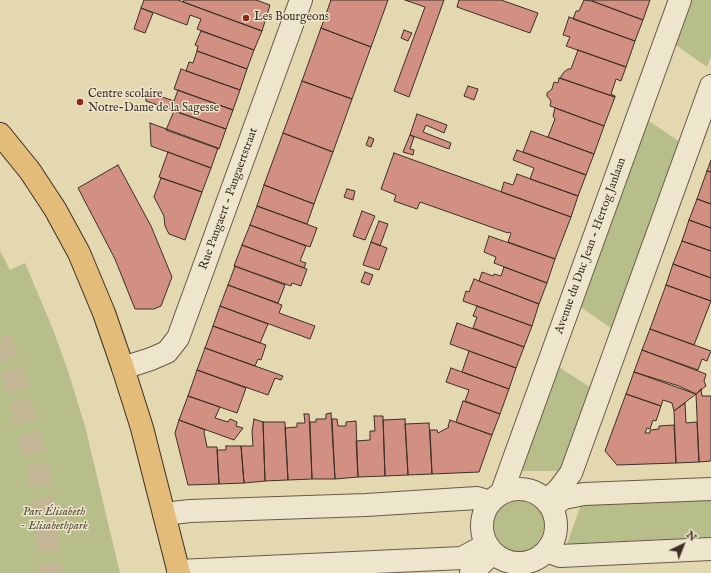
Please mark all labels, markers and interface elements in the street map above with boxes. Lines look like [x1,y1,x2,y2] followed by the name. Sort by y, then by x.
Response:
[254,11,329,25] place label: Les Bourgeons
[241,13,251,23] marker: Les Bourgeons
[88,88,219,116] place label: Centre scolaire Notre-Dame de la Sagesse
[75,97,85,107] marker: Centre scolaire Notre-Dame de la Sagesse
[197,126,261,272] street label: Rue Pangaert - Pangaertstraat
[552,156,630,336] street label: Avenue du Duc Jean - Hertog Janlaan
[20,506,88,534] park label: Parc Élisabeth - Elisabethpark
[663,525,703,565] north arrow
[683,528,699,545] text: N

